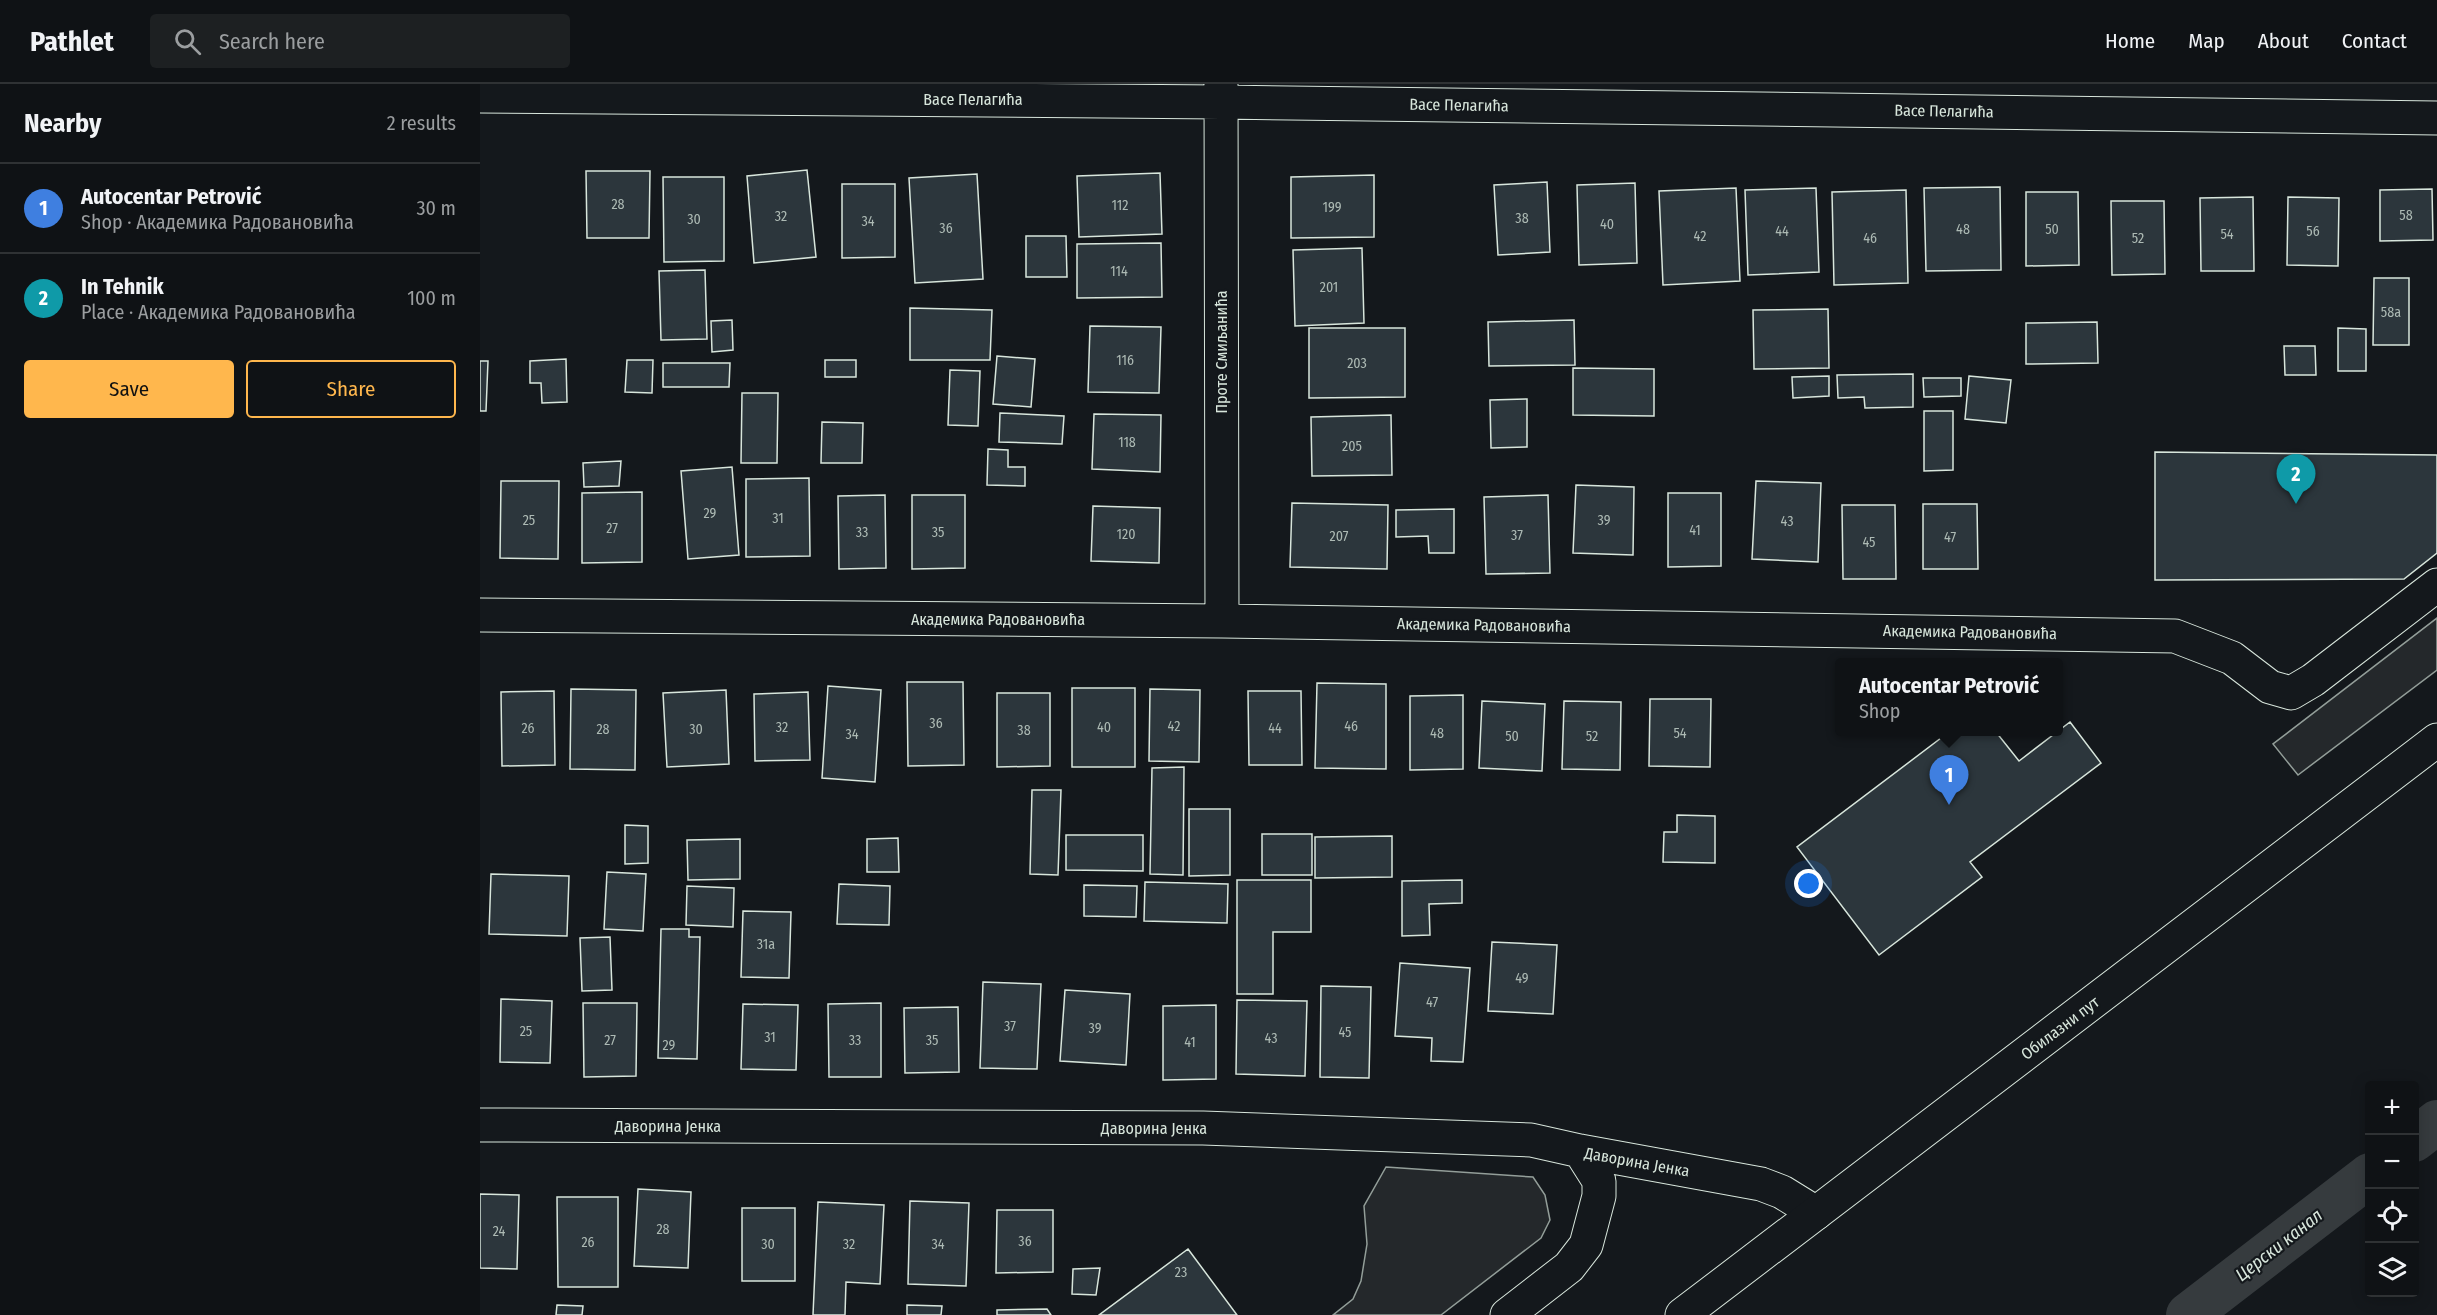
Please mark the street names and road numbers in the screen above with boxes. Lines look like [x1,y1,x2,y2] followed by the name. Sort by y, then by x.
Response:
[923,90,1023,109] street label: Васе Пелагића
[1409,95,1509,115] street label: Васе Пелагића
[1894,101,1994,121] street label: Васе Пелагића
[1212,290,1231,414] street label: Проте Смиљанића
[911,610,1085,629] street label: Академика Радовановића
[1397,614,1571,636] street label: Академика Радовановића
[1883,621,2057,643] street label: Академика Радовановића
[2017,992,2103,1064] street label: Обилазни пут
[614,1117,721,1136] street label: Даворина Јенка
[1100,1119,1207,1138] street label: Даворина Јенка
[1582,1143,1691,1181] street label: Даворина Јенка

